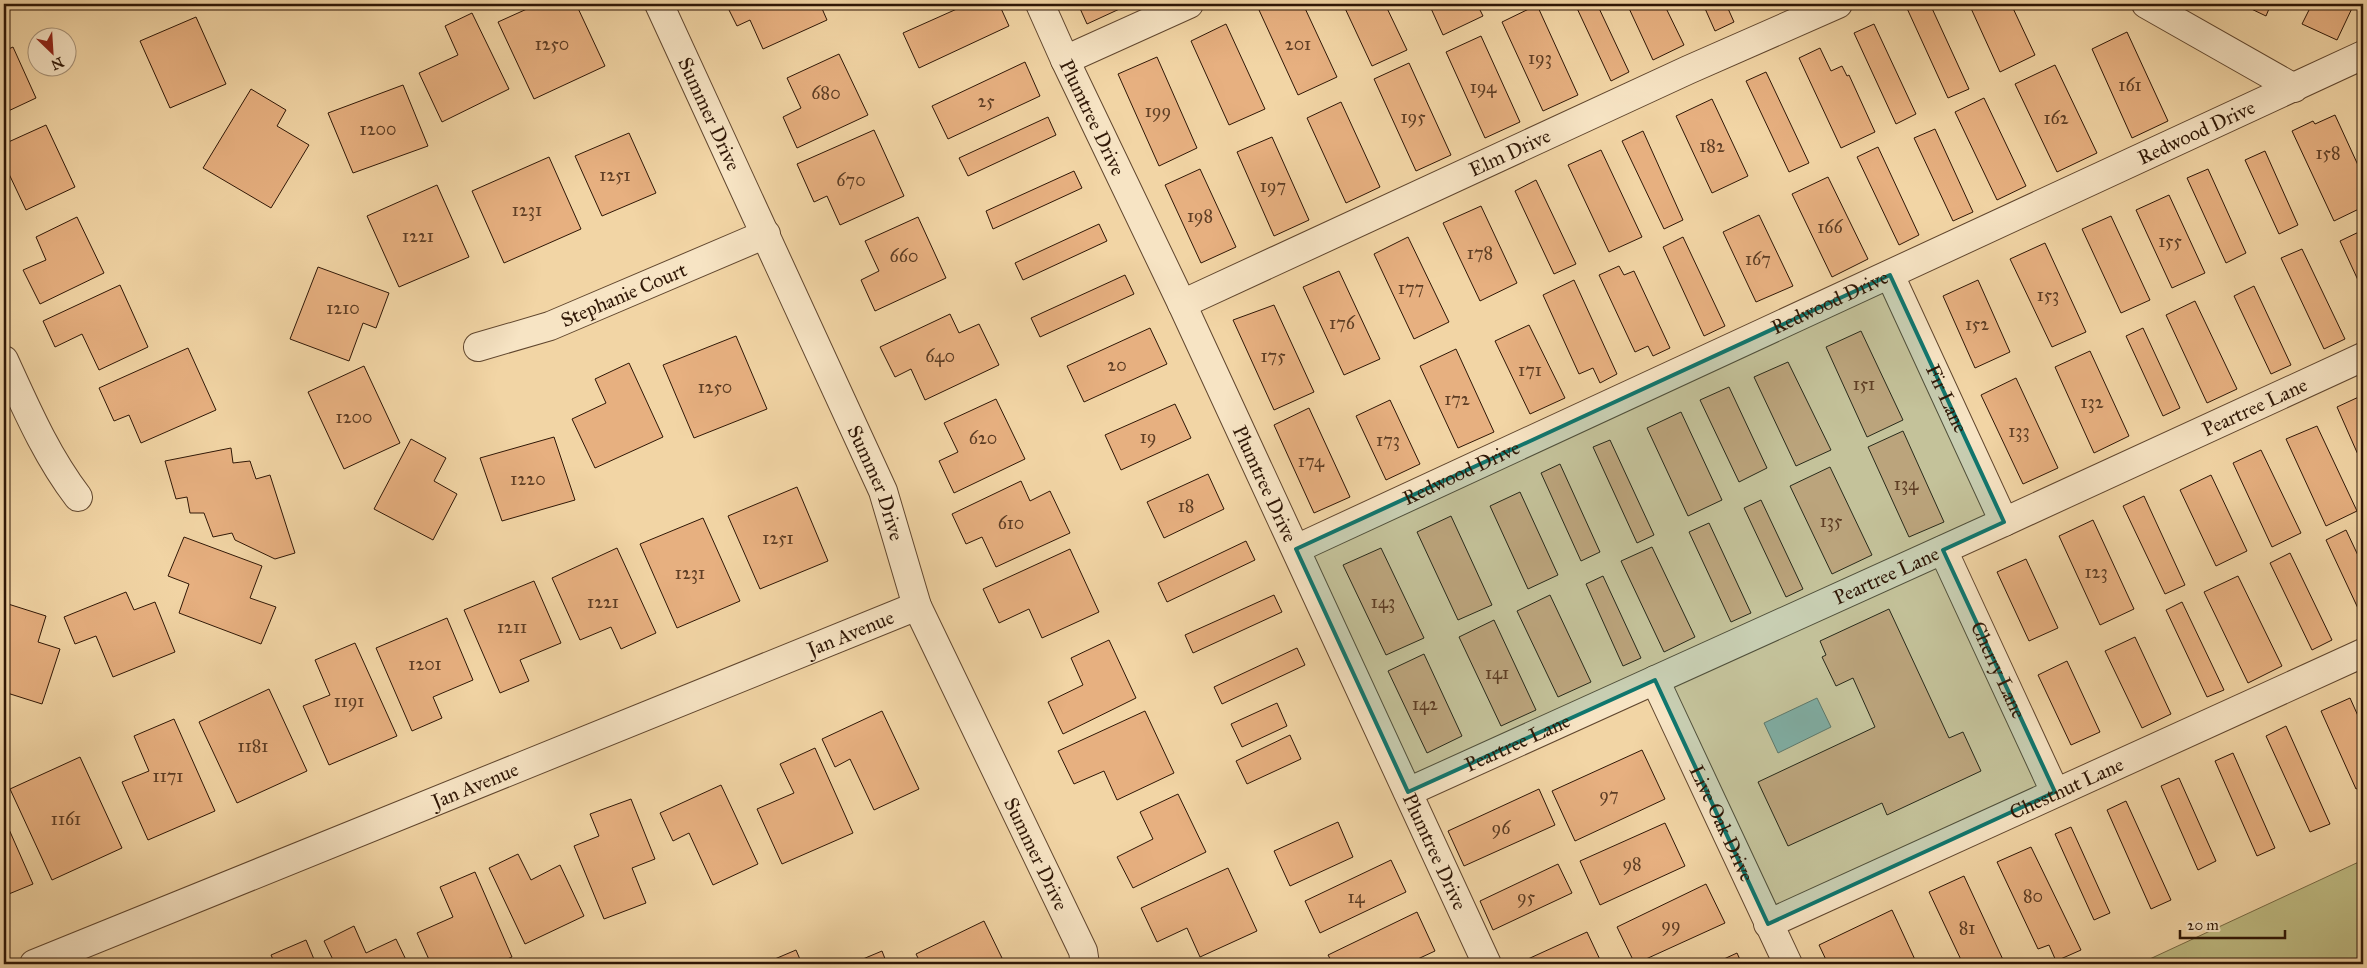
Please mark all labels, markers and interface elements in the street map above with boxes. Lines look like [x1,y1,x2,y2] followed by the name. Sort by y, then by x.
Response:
[28,28,78,78] north arrow
[535,33,569,55] house number: 1250
[1285,33,1311,55] house number: 201
[1528,47,1552,69] house number: 193
[48,53,66,74] text: N
[673,53,746,174] street label: Summer Drive
[1055,55,1131,179] street label: Plumtree Drive
[2118,74,2142,96] house number: 161
[1470,76,1497,98] house number: 194
[811,82,841,104] house number: 680
[977,90,995,112] house number: 25
[2134,95,2259,170] street label: Redwood Drive
[1145,100,1171,122] house number: 199
[1400,106,1426,128] house number: 195
[2043,107,2069,129] house number: 162
[360,118,396,140] house number: 1200
[1465,123,1554,182] street label: Elm Drive
[1699,135,1725,157] house number: 182
[2316,142,2340,164] house number: 158
[599,164,631,186] house number: 1251
[836,169,866,191] house number: 670
[1260,175,1286,197] house number: 197
[512,199,542,221] house number: 1231
[1187,205,1213,227] house number: 198
[1817,216,1844,238] house number: 166
[402,225,434,247] house number: 1221
[2158,230,2182,252] house number: 155
[1467,242,1493,264] house number: 178
[890,245,918,267] house number: 660
[1745,248,1771,270] house number: 167
[557,257,690,332] street label: Stephanie Court
[1767,265,1892,339] street label: Redwood Drive
[1398,277,1424,299] house number: 177
[2037,284,2059,306] house number: 153
[326,297,360,319] house number: 1210
[1329,312,1356,334] house number: 176
[1965,313,1989,335] house number: 152
[925,345,955,367] house number: 640
[1260,345,1286,367] house number: 175
[1107,354,1127,376] house number: 20
[1518,359,1542,381] house number: 171
[1921,360,1973,437] street label: Fir Lane
[2198,372,2311,441] street label: Peartree Lane
[1853,373,1875,395] house number: 151
[698,376,732,398] house number: 1250
[1444,388,1470,410] house number: 172
[2080,391,2104,413] house number: 132
[336,406,372,428] house number: 1200
[2008,420,2030,442] house number: 133
[842,421,909,543] street label: Summer Drive
[1228,422,1302,546] street label: Plumtree Drive
[1140,426,1156,448] house number: 19
[969,427,997,449] house number: 620
[1376,429,1400,451] house number: 173
[1399,435,1524,510] street label: Redwood Drive
[1298,450,1325,472] house number: 174
[510,468,546,490] house number: 1220
[1894,473,1919,495] house number: 134
[1178,495,1194,517] house number: 18
[1820,510,1843,532] house number: 135
[998,512,1024,534] house number: 610
[762,527,794,549] house number: 1251
[1830,541,1943,610] street label: Peartree Lane
[2084,561,2108,583] house number: 123
[675,562,705,584] house number: 1231
[587,591,619,613] house number: 1221
[1371,591,1395,613] house number: 143
[802,605,897,663] street label: Jan Avenue
[497,616,527,638] house number: 1211
[1966,617,2031,722] street label: Cherry Lane
[408,653,442,675] house number: 1201
[1485,662,1509,684] house number: 141
[334,690,364,712] house number: 1191
[1412,693,1438,715] house number: 142
[1461,708,1574,777] street label: Peartree Lane
[238,735,268,757] house number: 1181
[2006,752,2127,824] street label: Chestnut Lane
[426,757,522,815] street label: Jan Avenue
[1684,761,1760,885] street label: Live Oak Drive
[153,765,183,787] house number: 1171
[1599,784,1619,806] house number: 97
[1398,789,1472,914] street label: Plumtree Drive
[999,794,1074,914] street label: Summer Drive
[51,808,81,830] house number: 1161
[1492,817,1511,839] house number: 96
[1622,853,1642,875] house number: 98
[2023,885,2043,907] house number: 80
[1347,886,1366,908] house number: 14
[1517,886,1536,908] house number: 95
[2180,908,2284,940] scale bar
[1661,914,1681,936] house number: 99
[2187,916,2219,934] text: 20 m
[1959,917,1975,939] house number: 81

